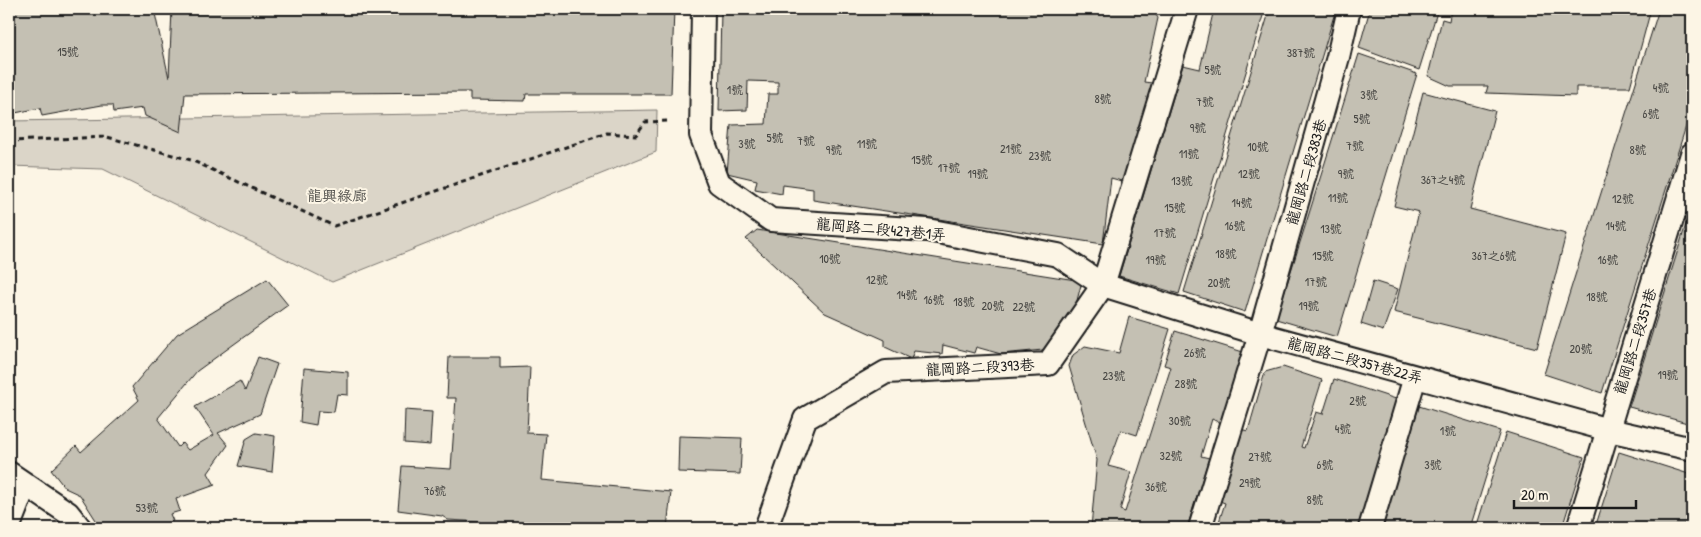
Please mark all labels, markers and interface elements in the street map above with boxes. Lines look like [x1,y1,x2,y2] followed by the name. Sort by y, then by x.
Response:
[57,43,79,60] house number: 15號
[1287,44,1315,61] house number: 387號
[1204,61,1222,78] house number: 5號
[1653,79,1669,96] house number: 4號
[727,81,743,98] house number: 1號
[1360,86,1378,103] house number: 3號
[1094,90,1112,107] house number: 8號
[1196,93,1214,110] house number: 7號
[1643,105,1659,122] house number: 6號
[1353,110,1371,127] house number: 5號
[1281,116,1331,228] street label: 龍岡路二段383巷
[1190,119,1206,136] house number: 9號
[766,129,784,146] house number: 5號
[797,132,815,149] house number: 7號
[738,135,756,152] house number: 3號
[857,135,877,152] house number: 11號
[1346,137,1364,154] house number: 7號
[1247,138,1269,155] house number: 10號
[1000,140,1022,157] house number: 21號
[826,141,842,158] house number: 9號
[1629,141,1647,158] house number: 8號
[1179,145,1199,162] house number: 11號
[1029,147,1052,164] house number: 23號
[911,151,933,168] house number: 15號
[938,159,960,176] house number: 17號
[968,165,988,182] house number: 19號
[1238,165,1260,182] house number: 12號
[1338,165,1354,182] house number: 9號
[1421,171,1465,188] house number: 367之4號
[1171,172,1193,189] house number: 13號
[307,185,367,206] park label: 龍興綠廊
[1328,189,1348,206] house number: 11號
[1612,190,1634,207] house number: 12號
[1232,194,1252,211] house number: 14號
[1164,199,1186,216] house number: 15號
[815,213,947,245] street label: 龍岡路二段427巷1弄
[1224,217,1246,234] house number: 16號
[1606,217,1626,234] house number: 14號
[1320,220,1342,237] house number: 13號
[1154,224,1176,241] house number: 17號
[1215,245,1237,262] house number: 18號
[1312,247,1334,264] house number: 15號
[1472,247,1516,264] house number: 367之6號
[819,250,841,267] house number: 10號
[1146,251,1166,268] house number: 19號
[1597,251,1619,268] house number: 16號
[866,271,888,288] house number: 12號
[1305,273,1327,290] house number: 17號
[1208,274,1231,291] house number: 20號
[1609,285,1661,397] street label: 龍岡路二段357巷
[897,286,917,303] house number: 14號
[1586,288,1608,305] house number: 18號
[923,291,945,308] house number: 16號
[953,293,975,310] house number: 18號
[982,297,1005,314] house number: 20號
[1299,297,1319,314] house number: 19號
[1012,298,1036,315] house number: 22號
[1285,332,1425,388] street label: 龍岡路二段357巷22弄
[1570,340,1593,357] house number: 20號
[1184,344,1206,361] house number: 26號
[925,354,1035,380] street label: 龍岡路二段393巷
[1658,366,1678,383] house number: 19號
[1103,367,1126,384] house number: 23號
[1175,375,1197,392] house number: 28號
[1349,392,1367,409] house number: 2號
[1169,412,1191,429] house number: 30號
[1335,420,1351,437] house number: 4號
[1440,422,1456,439] house number: 1號
[1160,447,1183,464] house number: 32號
[1248,448,1272,465] house number: 27號
[1317,456,1333,473] house number: 6號
[1424,456,1442,473] house number: 3號
[1239,474,1261,491] house number: 29號
[1514,477,1636,509] scale bar
[1145,478,1167,495] house number: 36號
[424,482,446,499] house number: 76號
[1521,484,1548,505] text: 20 m
[1306,491,1324,508] house number: 8號
[136,499,158,516] house number: 53號

